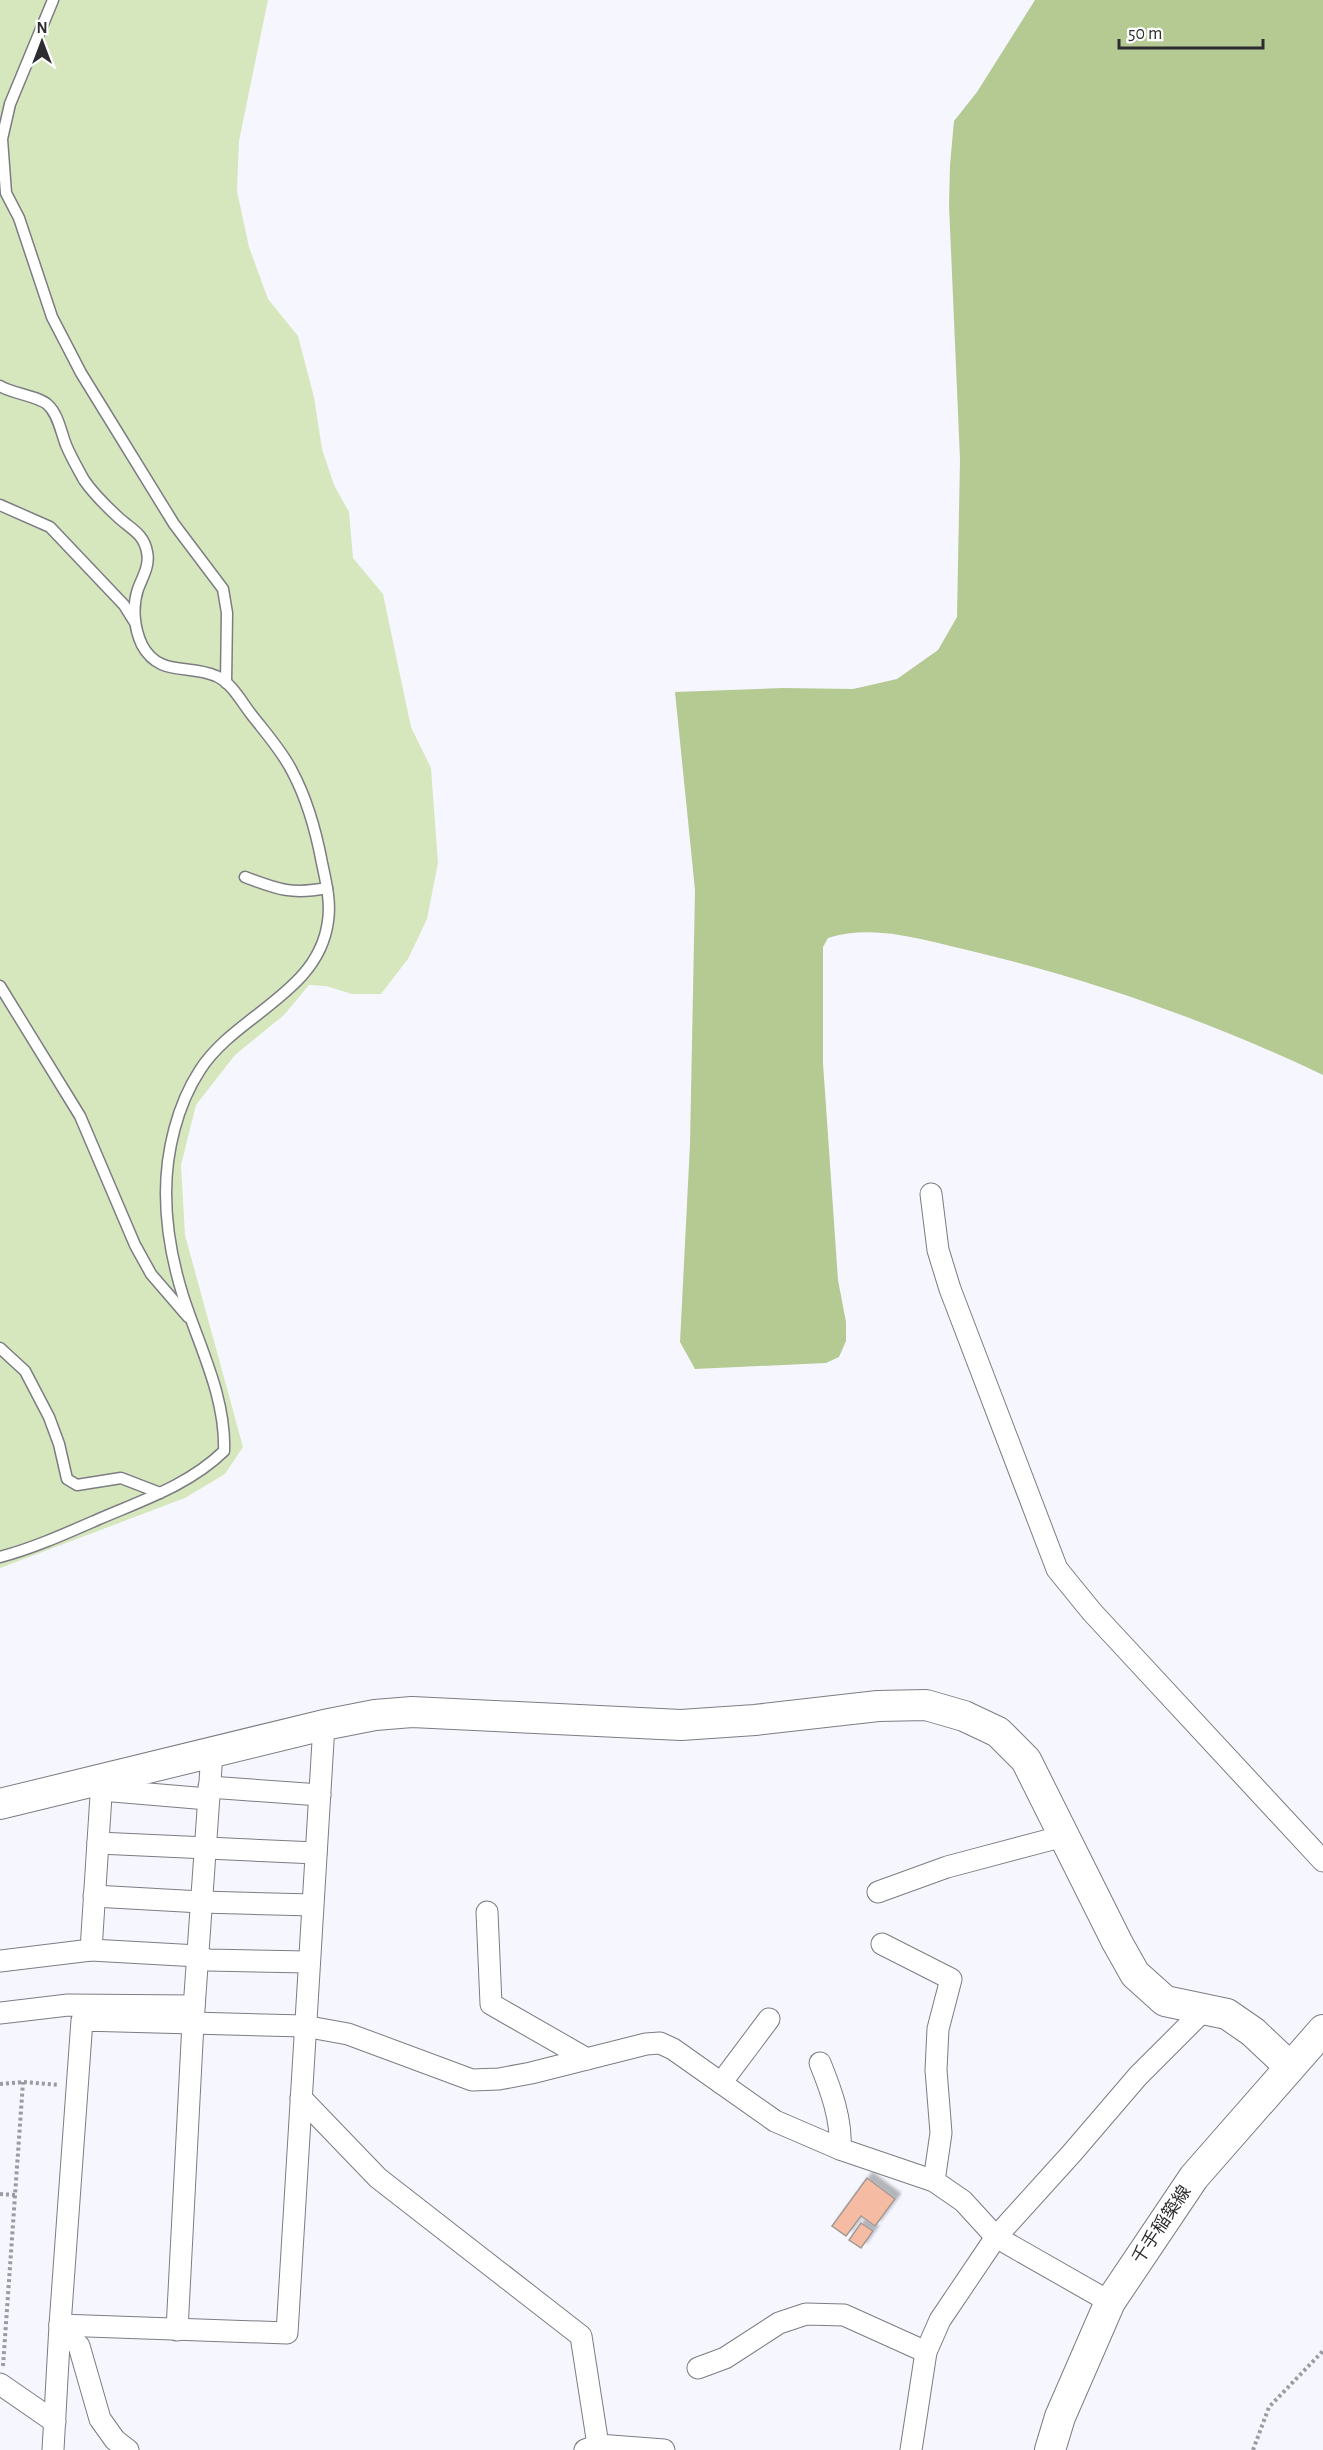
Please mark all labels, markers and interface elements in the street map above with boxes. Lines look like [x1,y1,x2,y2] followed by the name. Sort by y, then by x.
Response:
[12,12,72,72] north arrow
[1119,12,1263,50] scale bar
[36,20,48,36] text: N
[1128,25,1162,43] text: 50 m
[1128,2182,1195,2267] street label: 千手稲築線

